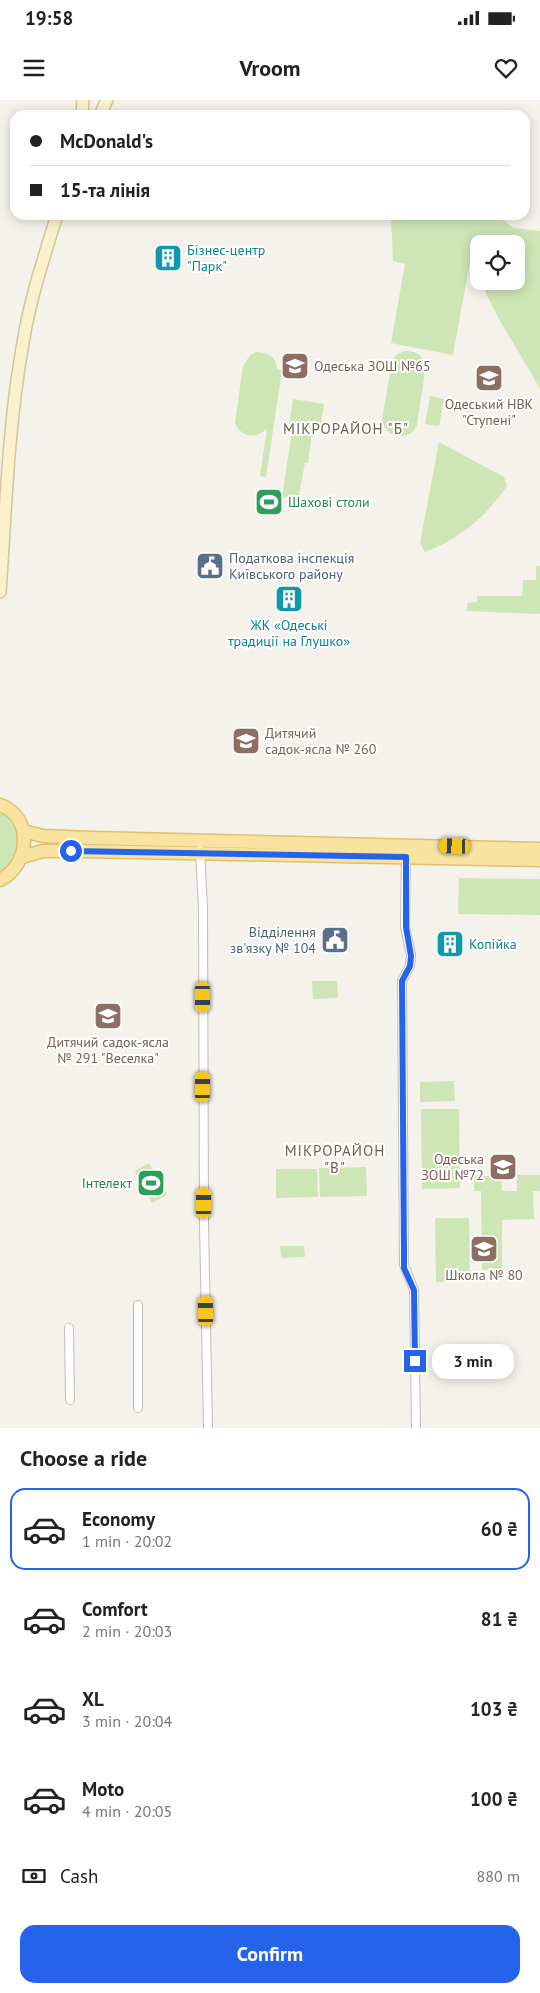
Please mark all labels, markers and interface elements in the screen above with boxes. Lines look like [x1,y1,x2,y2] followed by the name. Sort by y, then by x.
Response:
[25,6,73,30] text: 19:58
[20,54,48,82] icon: menu
[239,54,301,82] text: Vroom
[492,54,520,82] icon: heart
[60,129,153,153] text: McDonald's
[60,178,150,202] text: 15-та лінія
[470,235,525,290] map controls
[470,235,525,290] button: locate
[187,241,265,275] place label: Бізнес-центр "Парк"
[153,243,183,273] building icon: Бізнес-центр "Парк"
[280,351,310,381] school or university icon: Одеська ЗОШ №65
[314,357,431,375] place label: Одеська ЗОШ №65
[474,363,504,393] school or university icon: Одеський НВК "Ступені"
[445,395,534,429] place label: Одеський НВК "Ступені"
[283,419,409,438] district label: МІКРОРАЙОН "Б"
[254,487,284,517] sports icon: Шахові столи
[288,493,370,511] place label: Шахові столи
[229,549,354,583] place label: Податкова інспекція Київського району
[195,551,225,581] public building icon: Податкова інспекція Київського району
[274,584,304,614] building icon: ЖК «Одеські традиції на Глушко»
[228,616,350,650] place label: ЖК «Одеські традиції на Глушко»
[265,724,377,758] place label: Дитячий садок-ясла № 260
[231,726,261,756] school or university icon: Дитячий садок-ясла № 260
[439,838,470,854] car
[60,840,82,862] route start
[230,923,316,957] place label: Відділення зв'язку № 104
[320,925,350,955] public building icon: Відділення зв'язку № 104
[435,929,465,959] building icon: Копійка
[469,935,517,953] place label: Копійка
[195,982,210,1012] car
[93,1001,123,1031] school or university icon: Дитячий садок-ясла № 291 "Веселка"
[47,1033,169,1067] place label: Дитячий садок-ясла № 291 "Веселка"
[195,1072,210,1102] car
[285,1141,385,1177] district label: МІКРОРАЙОН "В"
[421,1150,484,1184] place label: Одеська ЗОШ №72
[488,1152,518,1182] school or university icon: Одеська ЗОШ №72
[136,1168,166,1198] sports icon: Інтелект
[82,1174,132,1192] place label: Інтелект
[196,1188,211,1218] car
[469,1234,499,1264] school or university icon: Школа № 80
[445,1266,523,1284] place label: Школа № 80
[198,1296,213,1326] car
[432,1344,515,1378] callout: 3 min
[404,1350,426,1372] route end
[453,1351,493,1371] text: 3 min
[20,1444,147,1472] text: Choose a ride
[22,1507,67,1552] icon: car
[82,1507,155,1531] text: Economy
[481,1517,518,1541] text: 60 ₴
[82,1531,172,1551] text: 1 min · 20:02
[22,1597,67,1642] icon: car
[82,1597,148,1621] text: Comfort
[481,1607,518,1631] text: 81 ₴
[82,1621,172,1641] text: 2 min · 20:03
[22,1687,67,1732] icon: car
[82,1687,104,1711] text: XL
[470,1697,518,1721] text: 103 ₴
[82,1711,172,1731] text: 3 min · 20:04
[22,1777,67,1822] icon: car
[82,1777,124,1801] text: Moto
[470,1787,518,1811] text: 100 ₴
[82,1801,172,1821] text: 4 min · 20:05
[20,1862,48,1890] icon: cash
[60,1864,98,1888] text: Cash
[477,1866,520,1886] text: 880 m
[20,1925,520,1983] button: Confirm

